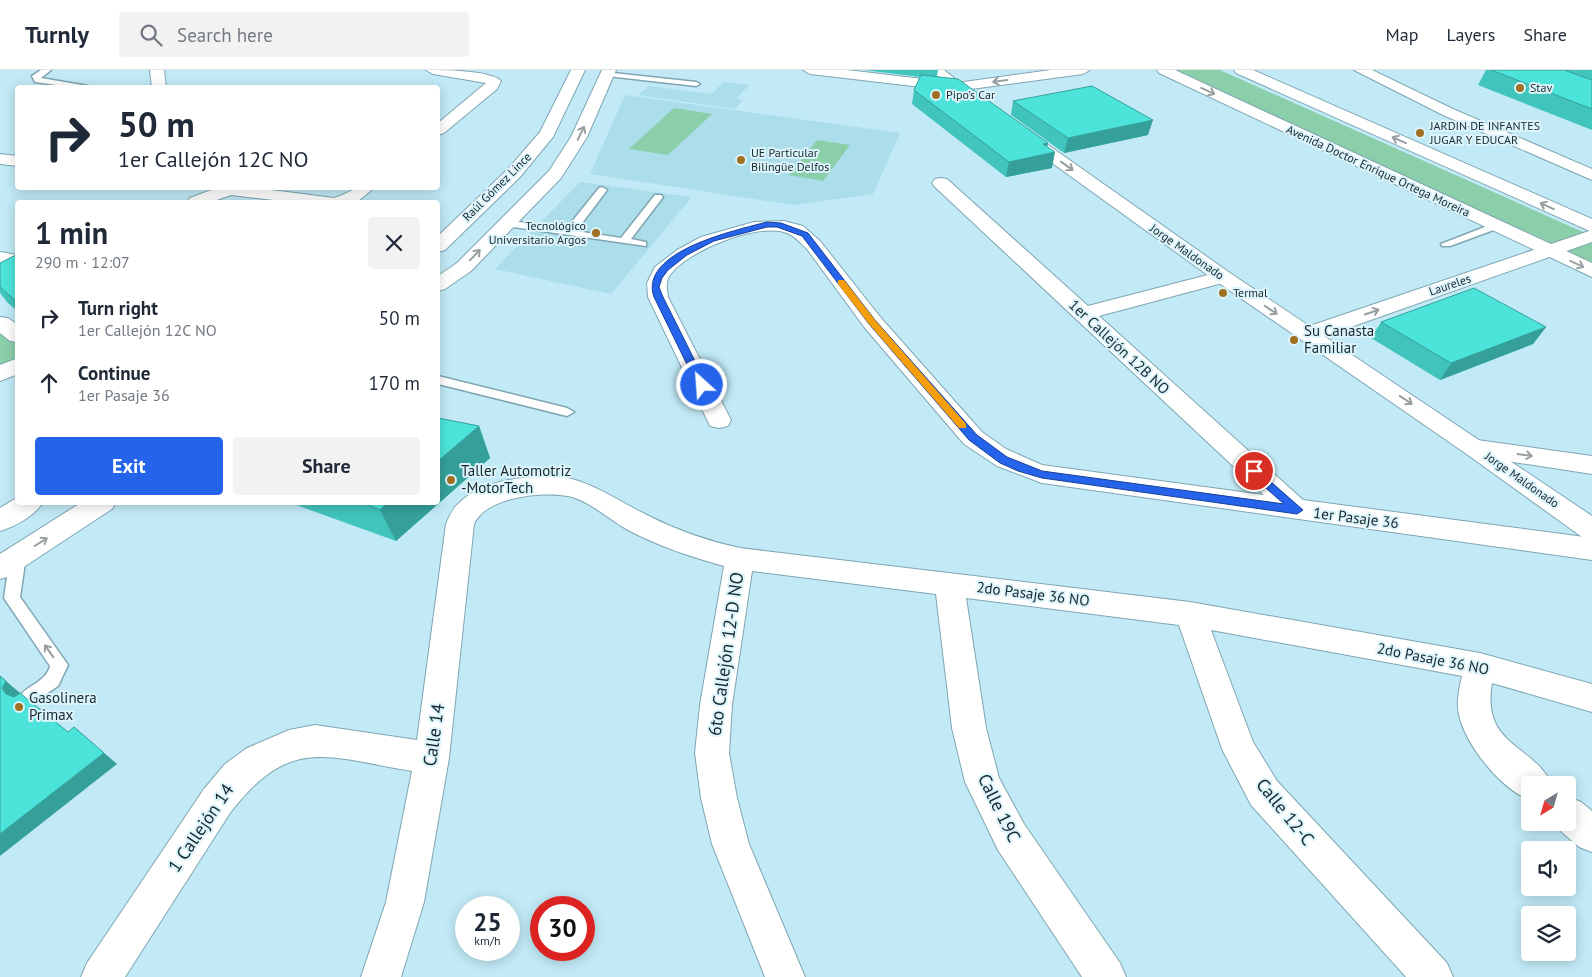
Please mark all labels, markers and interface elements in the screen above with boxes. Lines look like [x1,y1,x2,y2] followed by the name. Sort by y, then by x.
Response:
[119,12,469,57] search box
[25,19,89,50] text: Turnly
[137,21,165,49] icon: search
[177,23,273,47] text: Search here
[1386,23,1418,46] text: Map
[1446,23,1495,46] text: Layers
[1523,23,1567,46] text: Share
[992,76,1008,86] one-way arrow
[1530,80,1552,95] place label: Stav
[1514,82,1526,94] marker: Stav
[1200,86,1215,96] one-way arrow
[946,87,995,102] place label: Pipo's Car
[930,89,942,101] marker: Pipo's Car
[118,101,195,147] text: 50 m
[35,105,100,170] icon: right
[1429,118,1540,147] place label: JARDIN DE INFANTES JUGAR Y EDUCAR
[1284,121,1473,220] street label: Avenida Doctor Enrique Ortega Moreira
[576,125,586,140] one-way arrow
[1414,127,1426,139] marker: JARDIN DE INFANTES JUGAR Y EDUCAR
[1392,135,1407,144] one-way arrow
[118,145,309,173] text: 1er Callejón 12C NO
[751,145,829,174] place label: UE Particular Bilingüe Delfos
[459,149,534,224] street label: Raúl Gómez Lince
[735,154,747,166] marker: UE Particular Bilingüe Delfos
[1060,161,1074,171] one-way arrow
[1540,200,1555,210] one-way arrow
[35,213,108,252] text: 1 min
[368,217,420,269] button: close
[489,218,586,247] place label: Tecnológico Universitario Argos
[1147,220,1227,283] street label: Jorge Maldonado
[590,227,602,239] marker: Tecnológico Universitario Argos
[469,249,481,261] one-way arrow
[35,252,130,272] text: 290 m · 12:07
[1569,260,1584,269] one-way arrow
[1427,270,1473,299] street label: Laureles
[1233,285,1268,300] place label: Termal
[1217,287,1229,299] marker: Termal
[1065,295,1174,398] street label: 1er Callejón 12B NO
[78,296,158,320] text: Turn right
[35,304,63,332] icon: right
[1264,305,1278,315] one-way arrow
[379,306,420,330] text: 50 m
[1363,307,1379,317] one-way arrow
[78,320,217,340] text: 1er Callejón 12C NO
[1304,321,1374,357] place label: Su Canasta Familiar
[1288,334,1300,346] marker: Su Canasta Familiar
[675,358,727,410] position arrow
[78,361,150,385] text: Continue
[35,369,63,397] icon: ahead
[368,371,420,395] text: 170 m
[78,385,170,405] text: 1er Pasaje 36
[1399,395,1413,406] one-way arrow
[35,437,223,495] button: Exit
[233,437,420,495] button: Share
[1482,448,1562,511] street label: Jorge Maldonado
[1233,450,1275,492] pin
[1517,451,1533,461] one-way arrow
[1240,457,1268,485] icon: arrive
[461,461,571,497] place label: Taller Automotriz -MotorTech
[445,474,457,486] marker: Taller Automotriz -MotorTech
[1312,503,1400,532] street label: 1er Pasaje 36
[34,536,48,546] one-way arrow
[703,571,748,737] street label: 6to Callejón 12-D NO
[975,577,1091,610] street label: 2do Pasaje 36 NO
[1375,638,1491,679] street label: 2do Pasaje 36 NO
[43,644,53,658] one-way arrow
[29,688,97,724] place label: Gasolinera Primax
[13,701,25,713] marker: Gasolinera Primax
[418,702,449,768] street label: Calle 14
[973,770,1026,846] street label: Calle 19C
[1251,773,1319,850] street label: Calle 12-C
[1521,776,1576,831] north arrow
[1521,776,1576,961] map controls
[163,779,239,876] street label: 1 Callejón 14
[1521,841,1576,896] button: sound
[530,896,595,961] speed limit sign: 30
[473,906,502,938] text: 25
[1521,906,1576,961] button: layers
[474,933,501,948] text: km/h

